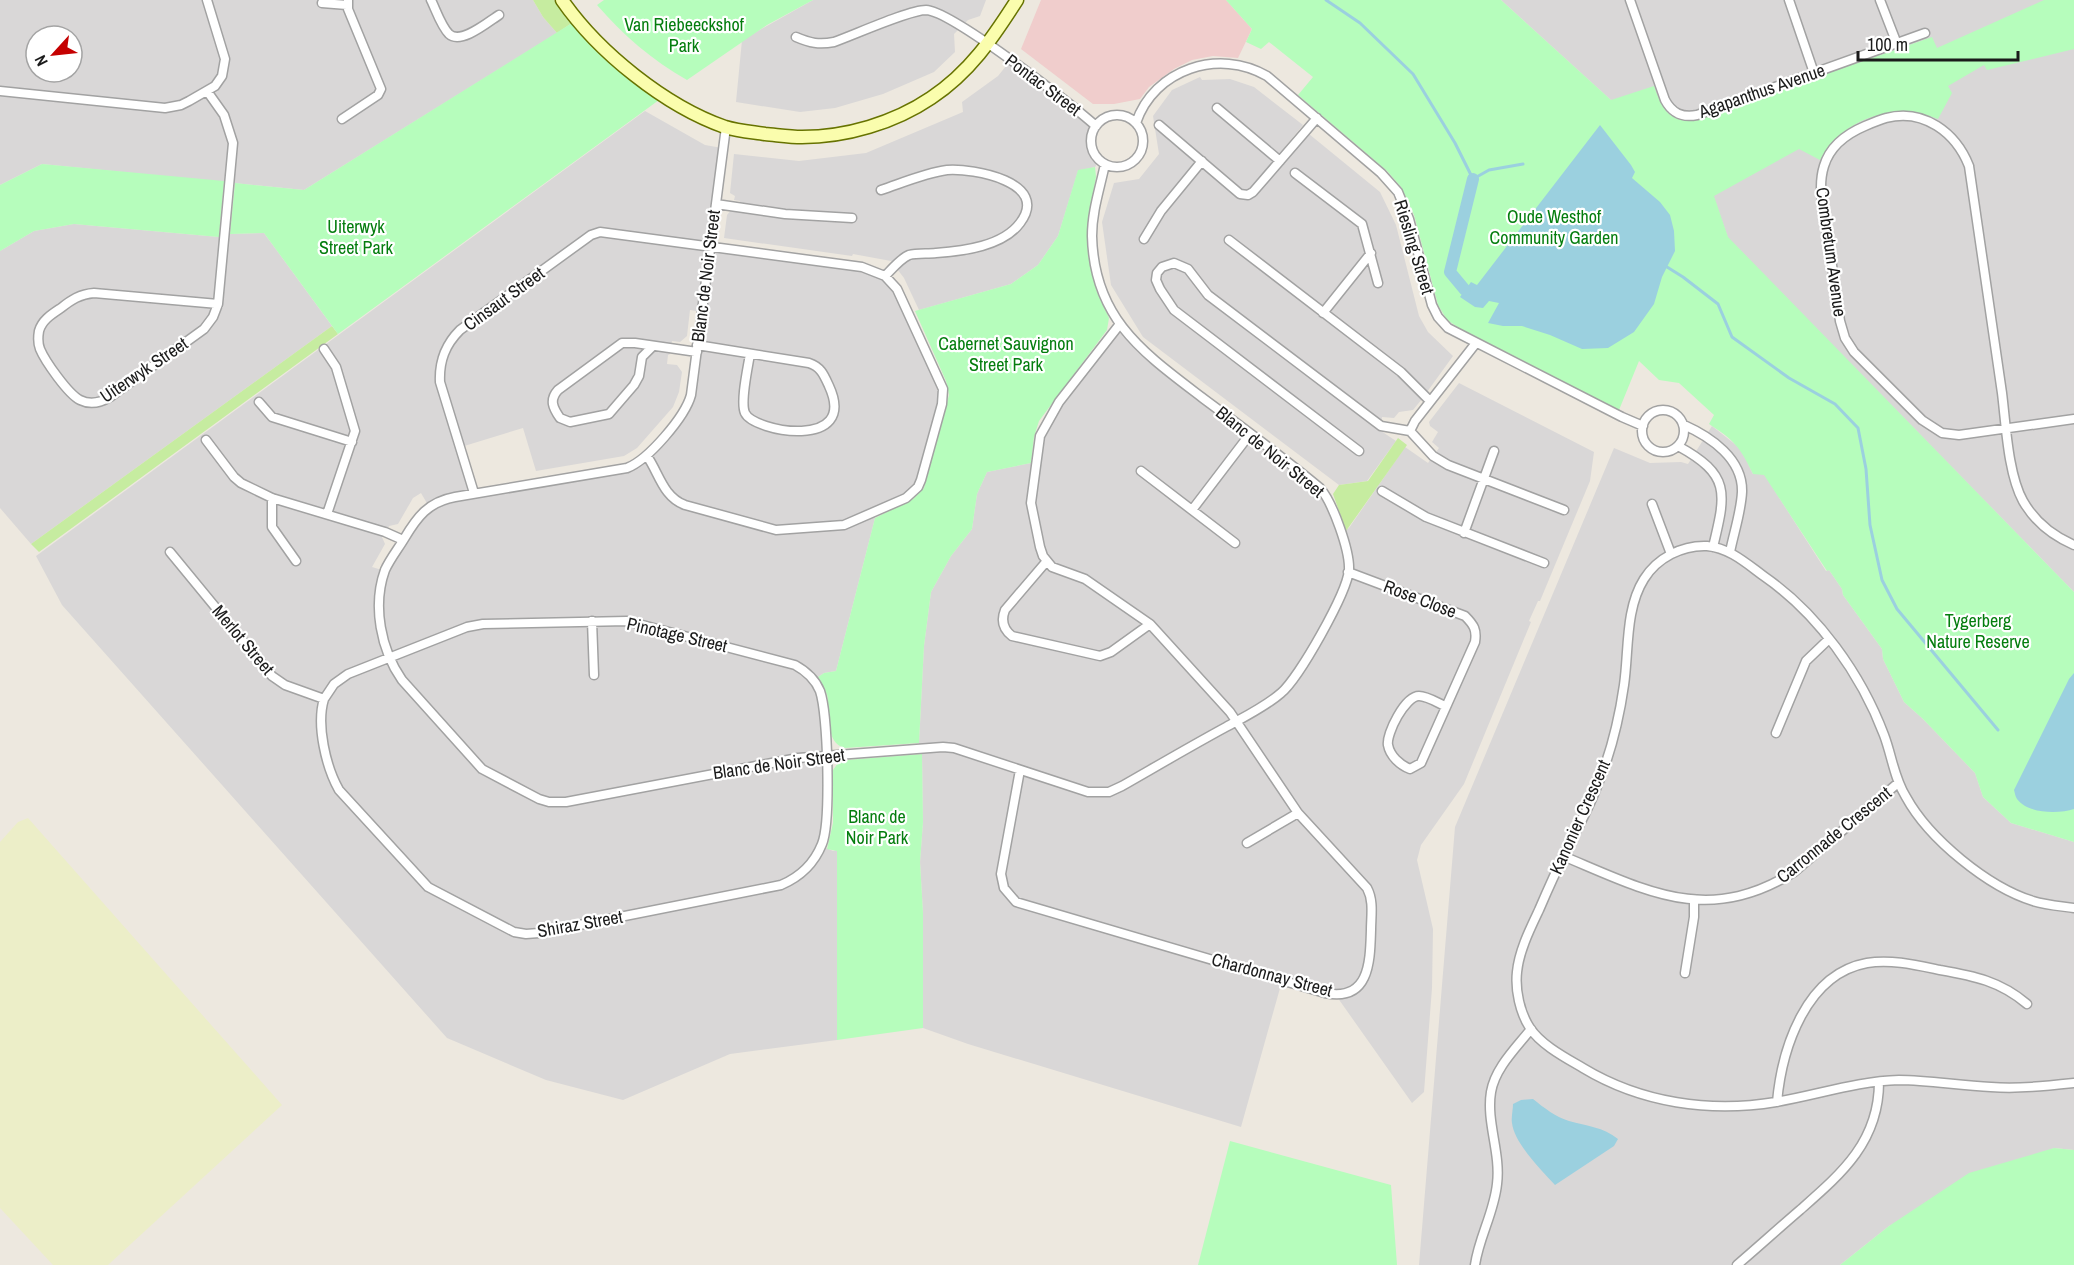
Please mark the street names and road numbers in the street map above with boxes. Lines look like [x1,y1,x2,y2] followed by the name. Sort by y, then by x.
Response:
[1000,48,1087,122] street label: Pontac Street
[1694,57,1828,124] street label: Agapanthus Avenue
[1810,186,1853,318] street label: Combretum Avenue
[1388,197,1441,297] street label: Riesling Street
[685,208,726,343] street label: Blanc de Noir Street
[458,261,549,336] street label: Cinsaut Street
[95,331,193,408] street label: Uiterwyk Street
[1211,400,1330,503] street label: Blanc de Noir Street
[1380,573,1460,624] street label: Rose Close
[207,599,280,680] street label: Merlot Street
[624,611,730,658] street label: Pinotage Street
[711,742,846,785] street label: Blanc de Noir Street
[1543,755,1616,878] street label: Kanonier Crescent
[1771,780,1896,889] street label: Carronnade Crescent
[535,904,625,943] street label: Shiraz Street
[1209,946,1335,1003] street label: Chardonnay Street

